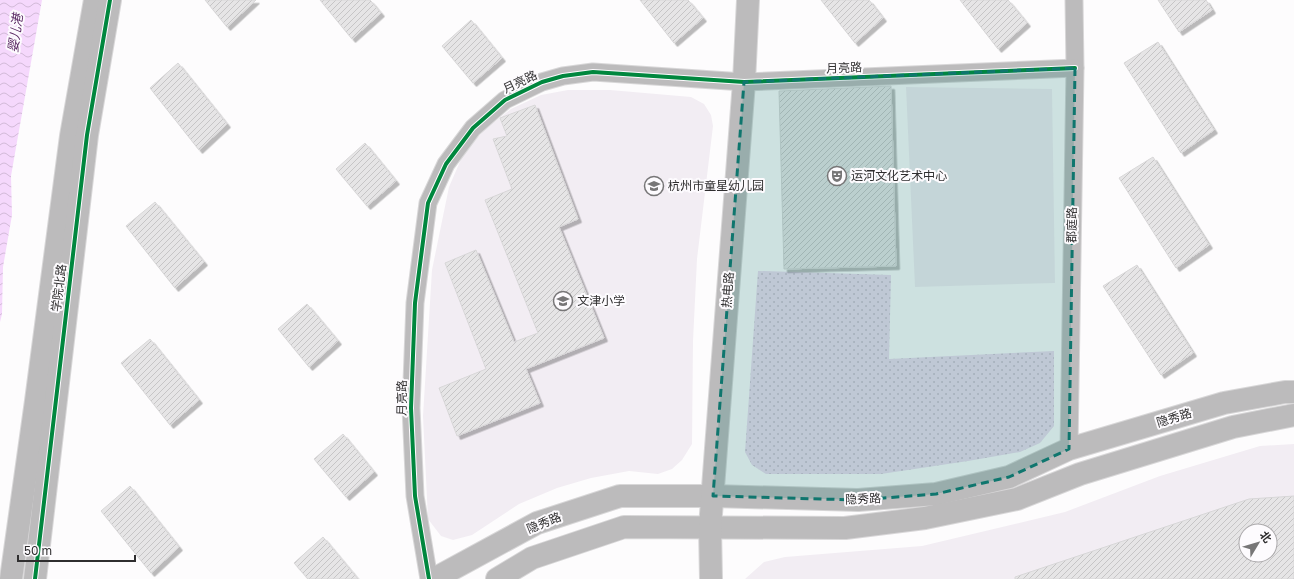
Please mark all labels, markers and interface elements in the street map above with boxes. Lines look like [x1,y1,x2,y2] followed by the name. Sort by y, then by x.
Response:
[4,11,26,53] water label: 婴儿港
[826,59,862,76] street label: 月亮路
[500,67,539,96] street label: 月亮路
[826,165,848,187] theatre icon: 运河文化艺术中心
[851,168,947,183] place label: 运河文化艺术中心
[643,175,665,197] school or university icon: 杭州市童星幼儿园
[668,178,764,193] place label: 杭州市童星幼儿园
[1064,207,1079,243] street label: 郡庭路
[48,263,69,313] street label: 学院北路
[719,271,736,308] street label: 热电路
[552,290,574,312] school or university icon: 文津小学
[577,293,625,308] place label: 文津小学
[394,380,409,416] street label: 月亮路
[1154,405,1193,430] street label: 隐秀路
[845,490,881,507] street label: 隐秀路
[524,509,563,536] street label: 隐秀路
[1238,523,1278,563] north arrow
[1258,528,1275,545] text: 北
[18,537,135,563] scale bar
[24,543,52,558] text: 50 m

